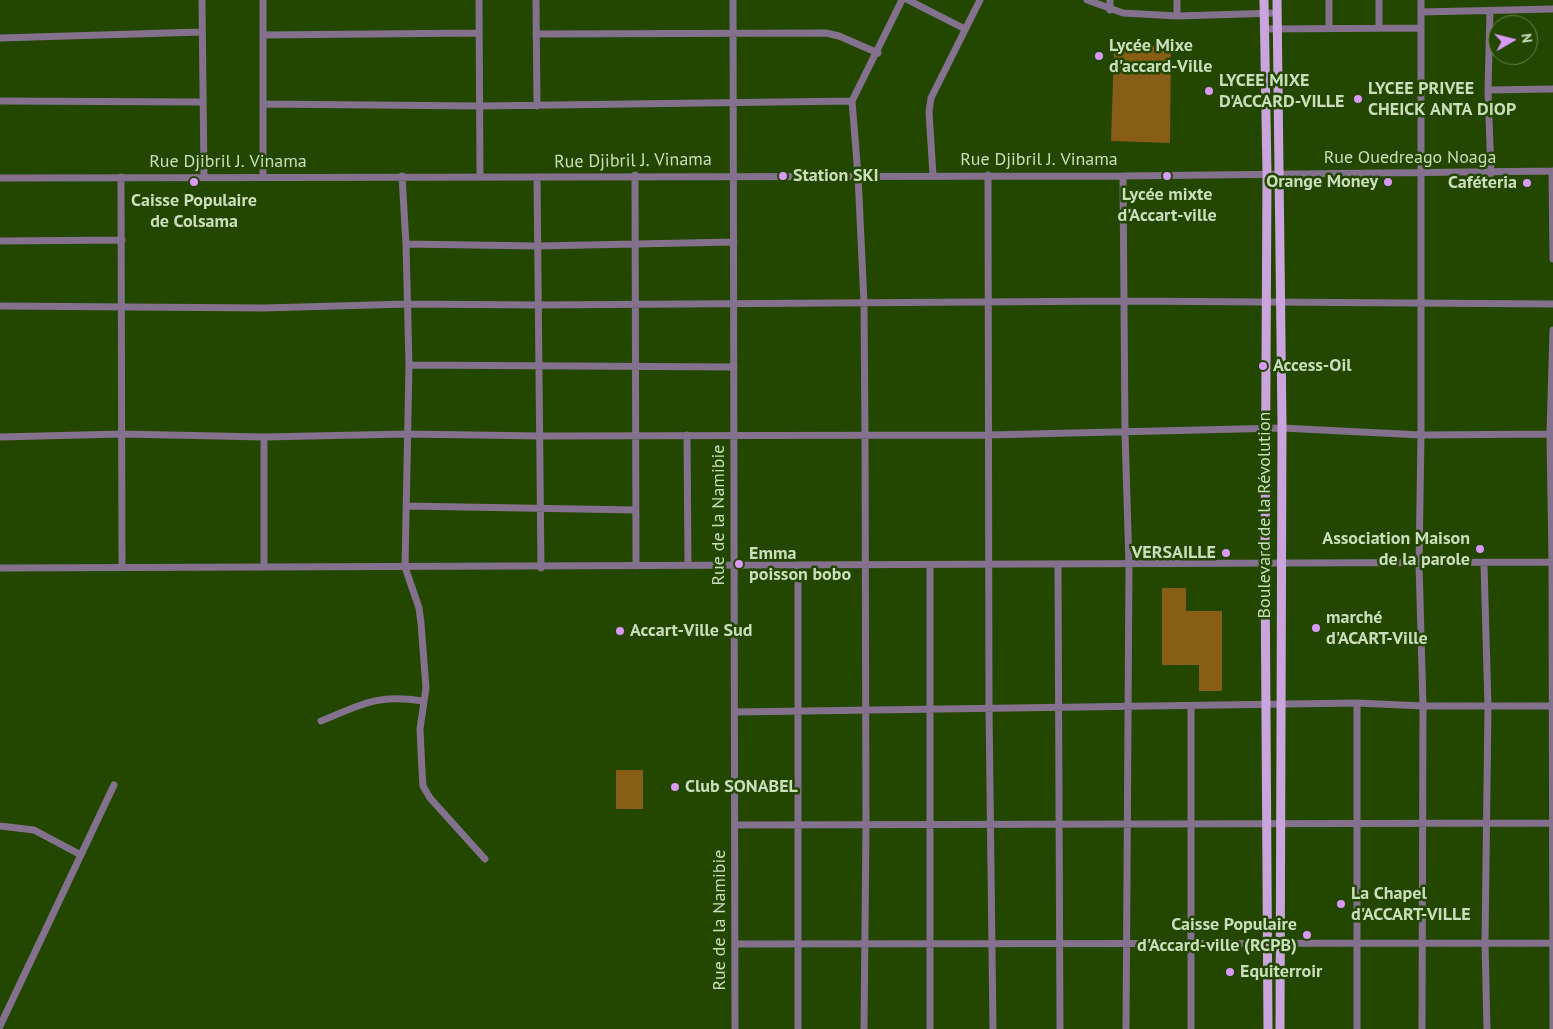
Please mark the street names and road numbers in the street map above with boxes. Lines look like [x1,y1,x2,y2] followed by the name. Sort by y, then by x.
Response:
[1324,147,1496,169] street label: Rue Ouedreago Noaga
[554,149,712,173] street label: Rue Djibril J. Vinama
[960,149,1118,171] street label: Rue Djibril J. Vinama
[149,151,307,173] street label: Rue Djibril J. Vinama
[1254,412,1276,618] street label: Boulevard de la Révolution
[708,445,730,585] street label: Rue de la Namibie
[709,850,731,990] street label: Rue de la Namibie

